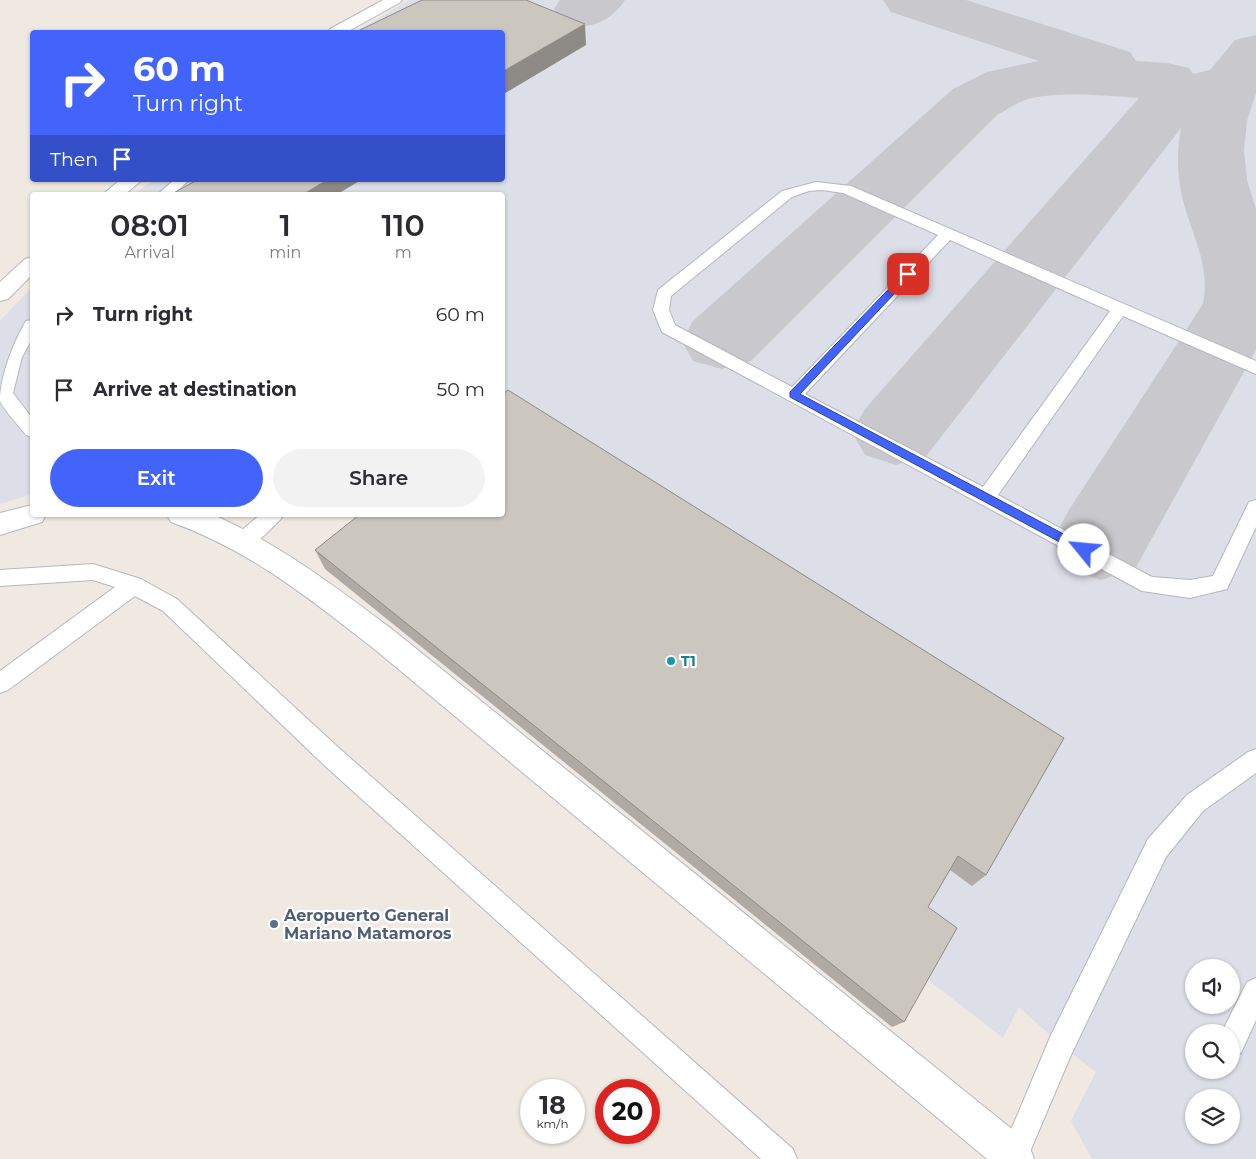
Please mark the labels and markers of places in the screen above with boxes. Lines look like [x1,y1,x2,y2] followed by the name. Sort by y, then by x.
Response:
[887,253,929,295] pin
[681,652,696,670] place label: T1
[665,655,677,667] marker: T1
[283,906,452,943] place label: Aeropuerto General Mariano Matamoros
[268,918,280,930] marker: Aeropuerto General Mariano Matamoros

